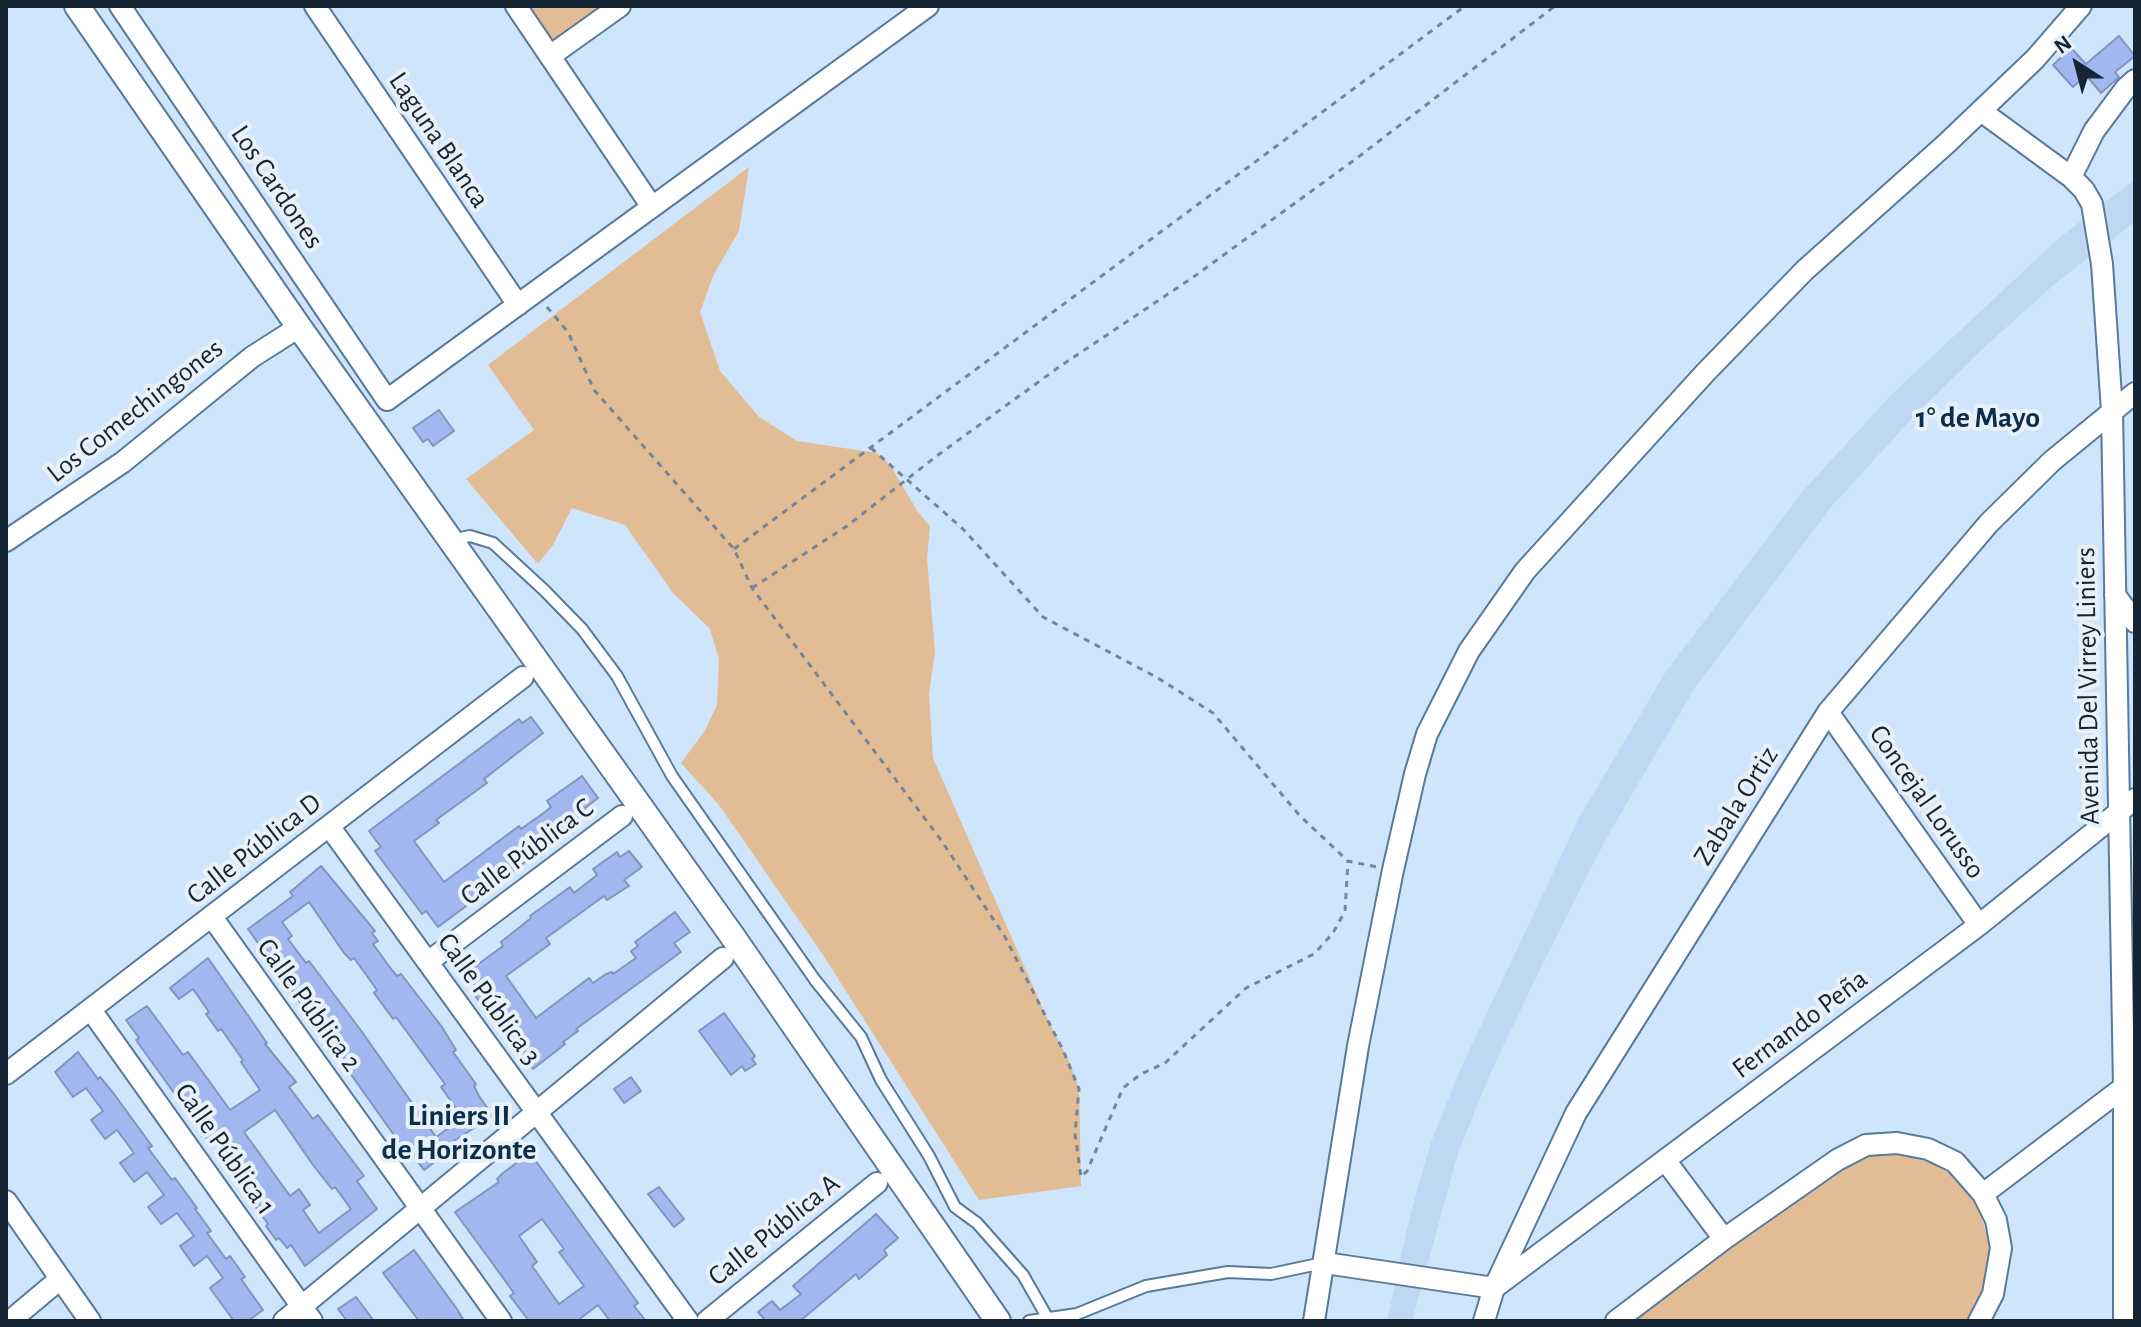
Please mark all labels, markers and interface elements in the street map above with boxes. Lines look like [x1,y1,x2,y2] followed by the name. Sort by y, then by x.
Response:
[2037,24,2117,104] north arrow
[2050,31,2076,58] text: N
[381,66,497,214] street label: Laguna Blanca
[223,119,331,255] street label: Los Cardones
[40,332,230,490] street label: Los Comechingones
[1916,400,2040,436] district label: 1° de Mayo
[2069,547,2107,825] street label: Avenida Del Virrey Liniers
[1862,719,1992,885] street label: Concejal Lorusso
[1686,740,1786,872] street label: Zabala Ortiz
[180,786,328,912] street label: Calle Pública D
[454,791,600,913] street label: Calle Pública C
[430,926,548,1072] street label: Calle Pública 3
[250,932,368,1078] street label: Calle Pública 2
[1726,962,1874,1086] street label: Fernando Peña
[167,1077,283,1221] street label: Calle Pública 1
[382,1098,536,1168] district label: Liniers II de Horizonte
[701,1167,847,1293] street label: Calle Pública A

